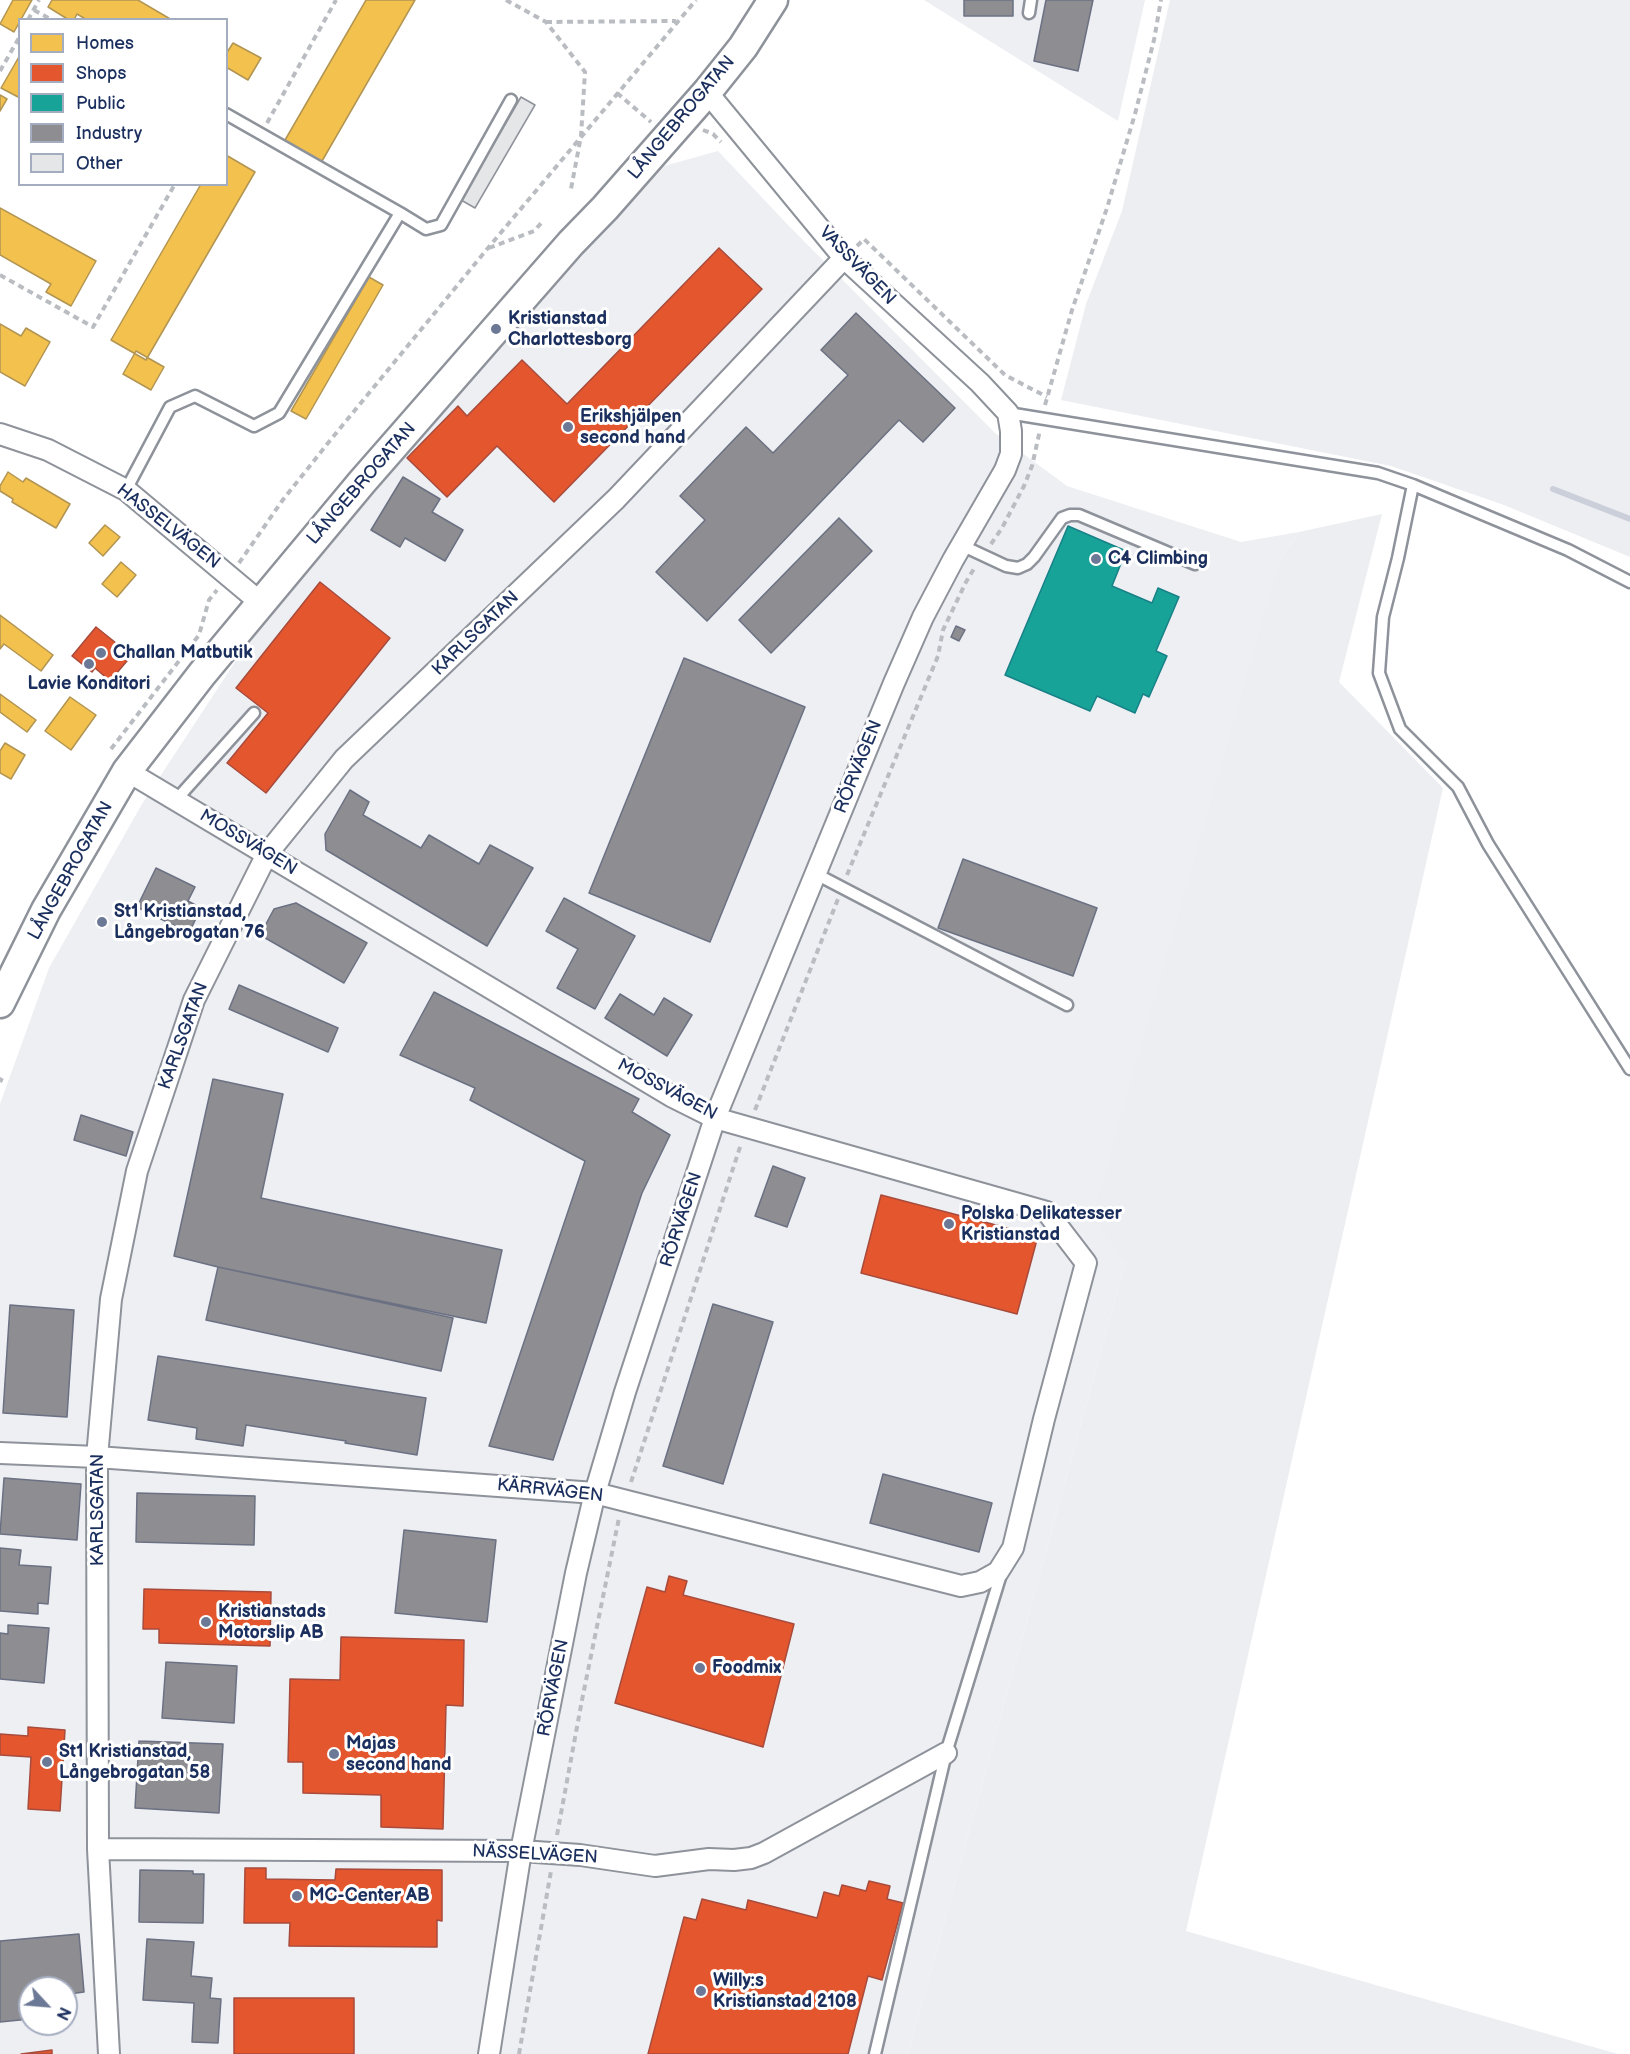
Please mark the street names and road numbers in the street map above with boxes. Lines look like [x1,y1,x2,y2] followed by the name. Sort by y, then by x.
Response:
[624,52,740,184] street label: LÅNGEBROGATAN
[814,222,900,310] street label: VASSVÄGEN
[303,418,421,550] street label: LÅNGEBROGATAN
[112,480,224,574] street label: HASSELVÄGEN
[428,587,524,681] street label: KARLSGATAN
[830,717,888,817] street label: RÖRVÄGEN
[24,798,118,944] street label: LÅNGEBROGATAN
[195,805,301,881] street label: MOSSVÄGEN
[155,979,213,1093] street label: KARLSGATAN
[613,1055,721,1125] street label: MOSSVÄGEN
[656,1170,708,1270] street label: RÖRVÄGEN
[87,1454,109,1566] street label: KARLSGATAN
[496,1475,604,1507] street label: KÄRRVÄGEN
[534,1637,574,1739] street label: RÖRVÄGEN
[472,1841,598,1869] street label: NÄSSELVÄGEN

